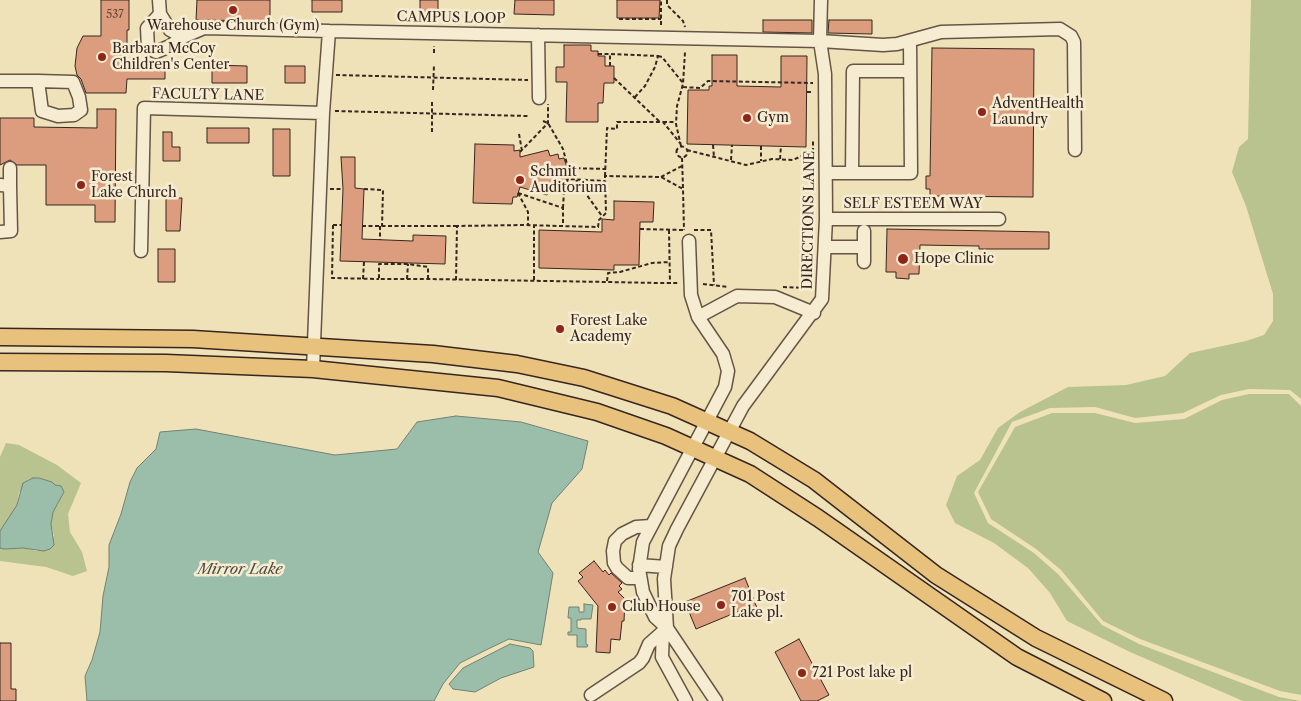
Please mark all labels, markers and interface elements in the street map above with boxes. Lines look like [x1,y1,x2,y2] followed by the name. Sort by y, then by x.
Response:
[227,4,239,16] marker: Warehouse Church (Gym)
[106,8,124,22] house number: 537
[396,9,506,27] street label: CAMPUS LOOP
[147,18,319,34] place label: Warehouse Church (Gym)
[112,41,229,74] place label: Barbara McCoy Children's Center
[96,51,108,63] marker: Barbara McCoy Children's Center
[152,86,264,104] street label: FACULTY LANE
[992,96,1084,128] place label: AdventHealth Laundry
[976,106,988,118] marker: AdventHealth Laundry
[757,110,789,126] place label: Gym
[741,112,753,124] marker: Gym
[799,151,819,289] street label: DIRECTIONS LANE
[530,164,607,196] place label: Schmit Auditorium
[91,169,177,202] place label: Forest Lake Church
[514,174,526,186] marker: Schmit Auditorium
[75,179,87,191] marker: Forest Lake Church
[843,196,983,212] street label: SELF ESTEEM WAY
[914,251,994,267] place label: Hope Clinic
[896,252,910,266] marker: Hope Clinic
[570,313,647,346] place label: Forest Lake Academy
[554,323,566,335] marker: Forest Lake Academy
[198,561,282,579] water label: Mirror Lake
[731,589,785,622] place label: 701 Post Lake pl.
[622,599,701,615] place label: Club House
[715,599,727,611] marker: 701 Post Lake pl.
[606,601,618,613] marker: Club House
[812,665,912,681] place label: 721 Post lake pl
[796,667,808,679] marker: 721 Post lake pl

